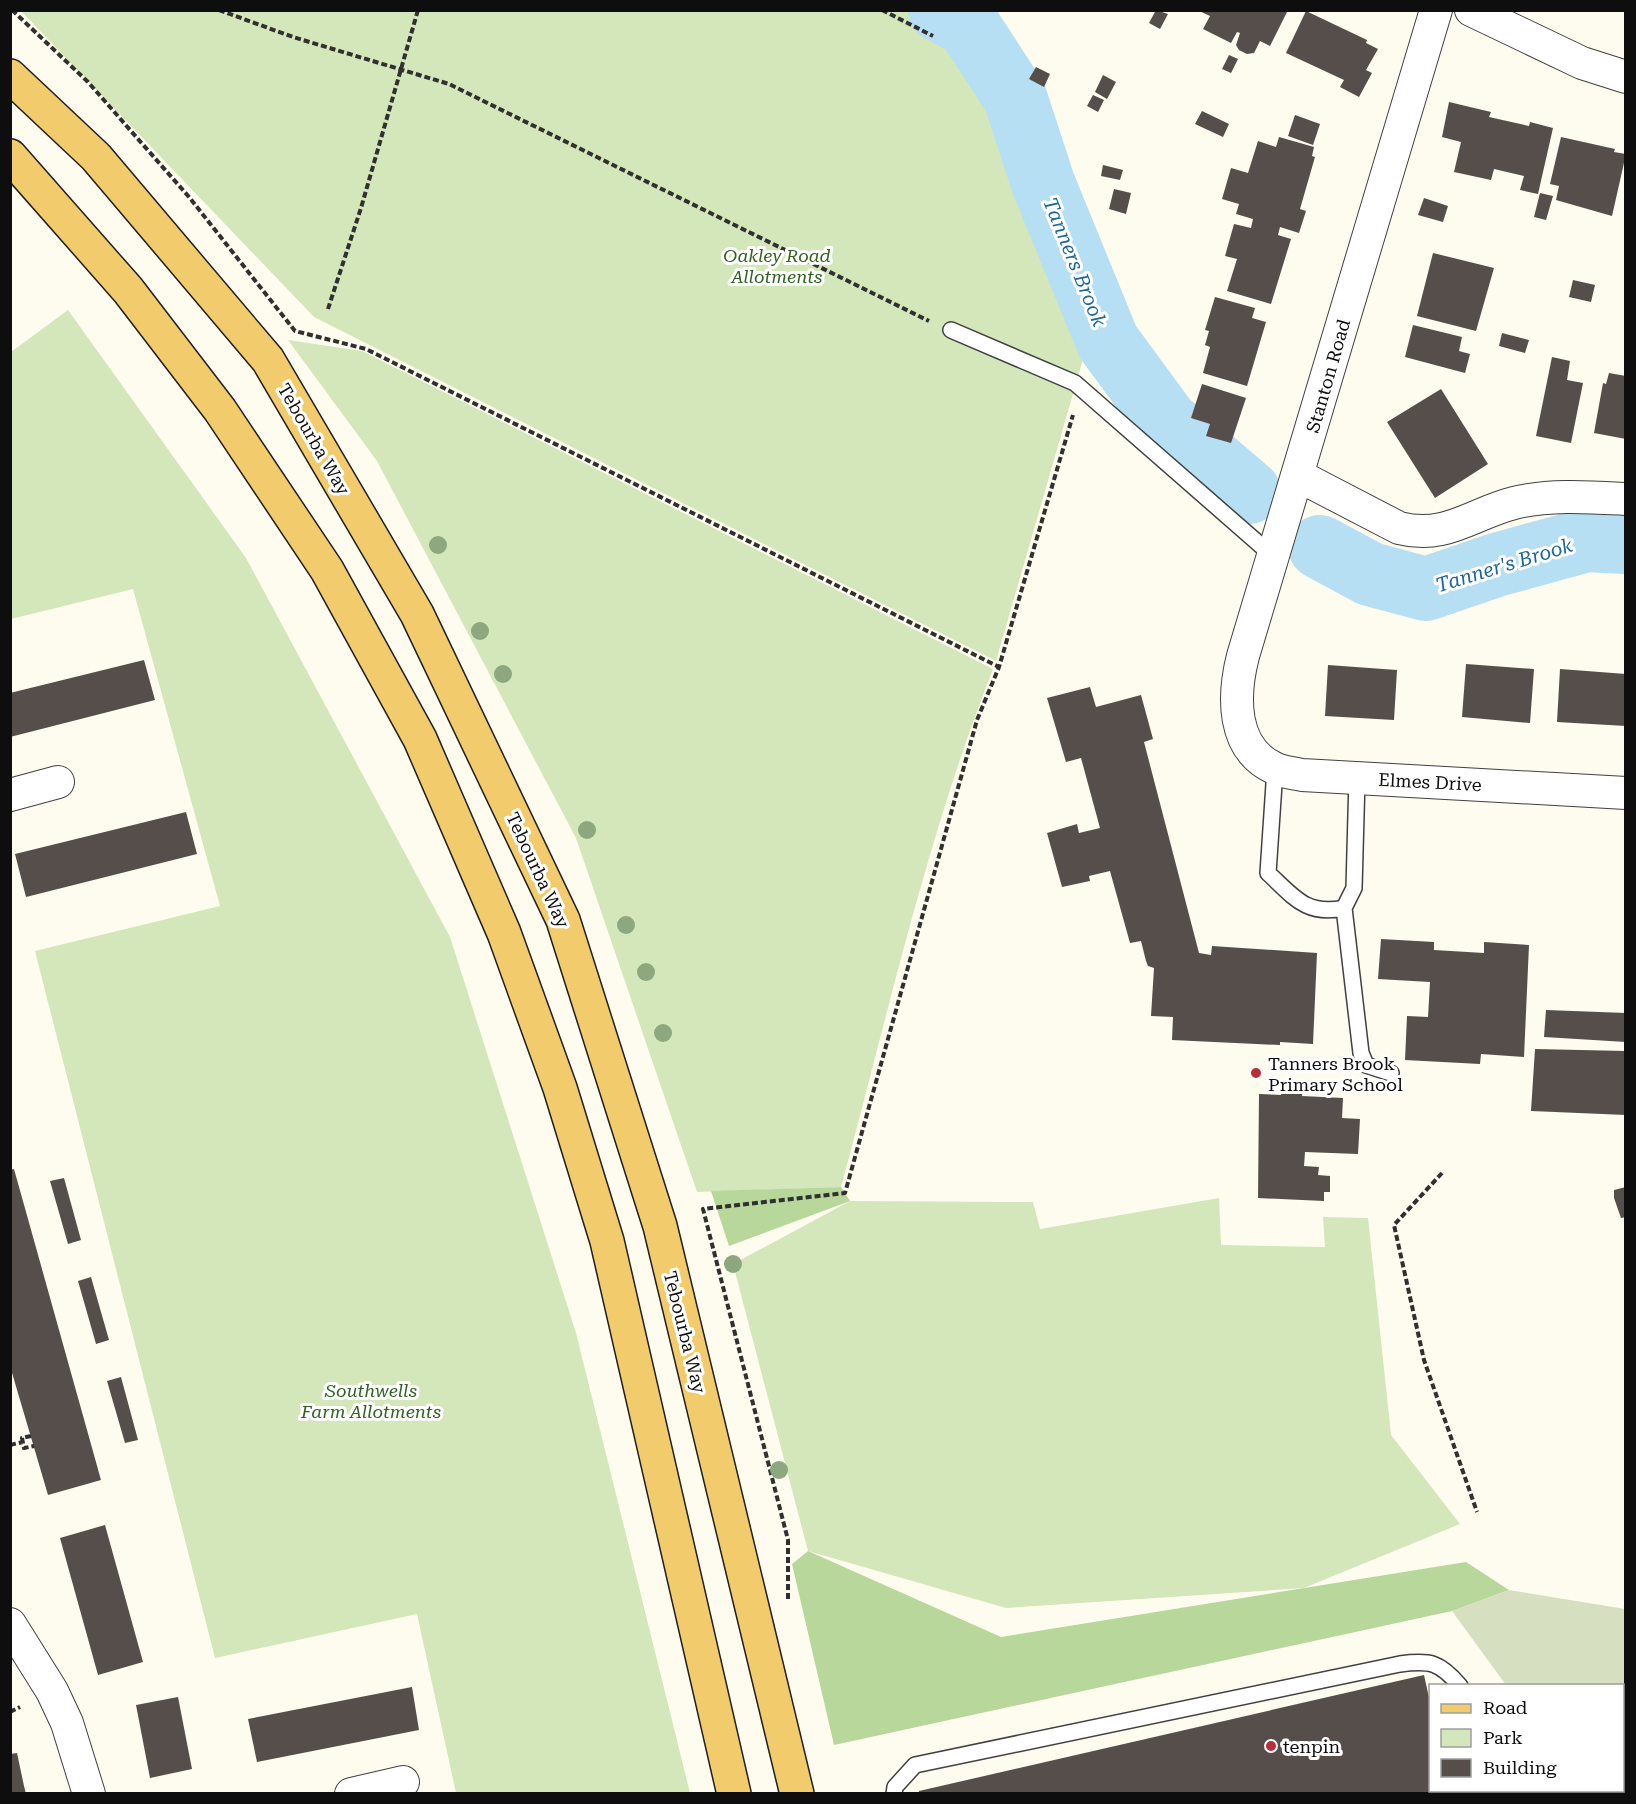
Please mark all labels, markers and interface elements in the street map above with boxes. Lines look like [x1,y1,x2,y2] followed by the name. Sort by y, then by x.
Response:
[1038,194,1112,330] water label: Tanners Brook
[723,245,831,287] park label: Oakley Road Allotments
[1302,316,1354,435] street label: Stanton Road
[274,380,355,499] street label: Tebourba Way
[1433,533,1576,597] water label: Tanner's Brook
[1378,769,1482,795] street label: Elmes Drive
[502,809,574,931] street label: Tebourba Way
[1268,1053,1403,1095] place label: Tanners Brook Primary School
[1249,1066,1263,1080] marker: Tanners Brook Primary School
[660,1269,710,1396] street label: Tebourba Way
[300,1380,441,1422] park label: Southwells Farm Allotments
[1429,1684,1624,1792] legend
[1483,1697,1528,1718] text: Road
[1483,1727,1523,1748] text: Park
[1283,1736,1341,1757] place label: tenpin
[1264,1739,1278,1753] marker: tenpin
[1483,1757,1557,1778] text: Building

